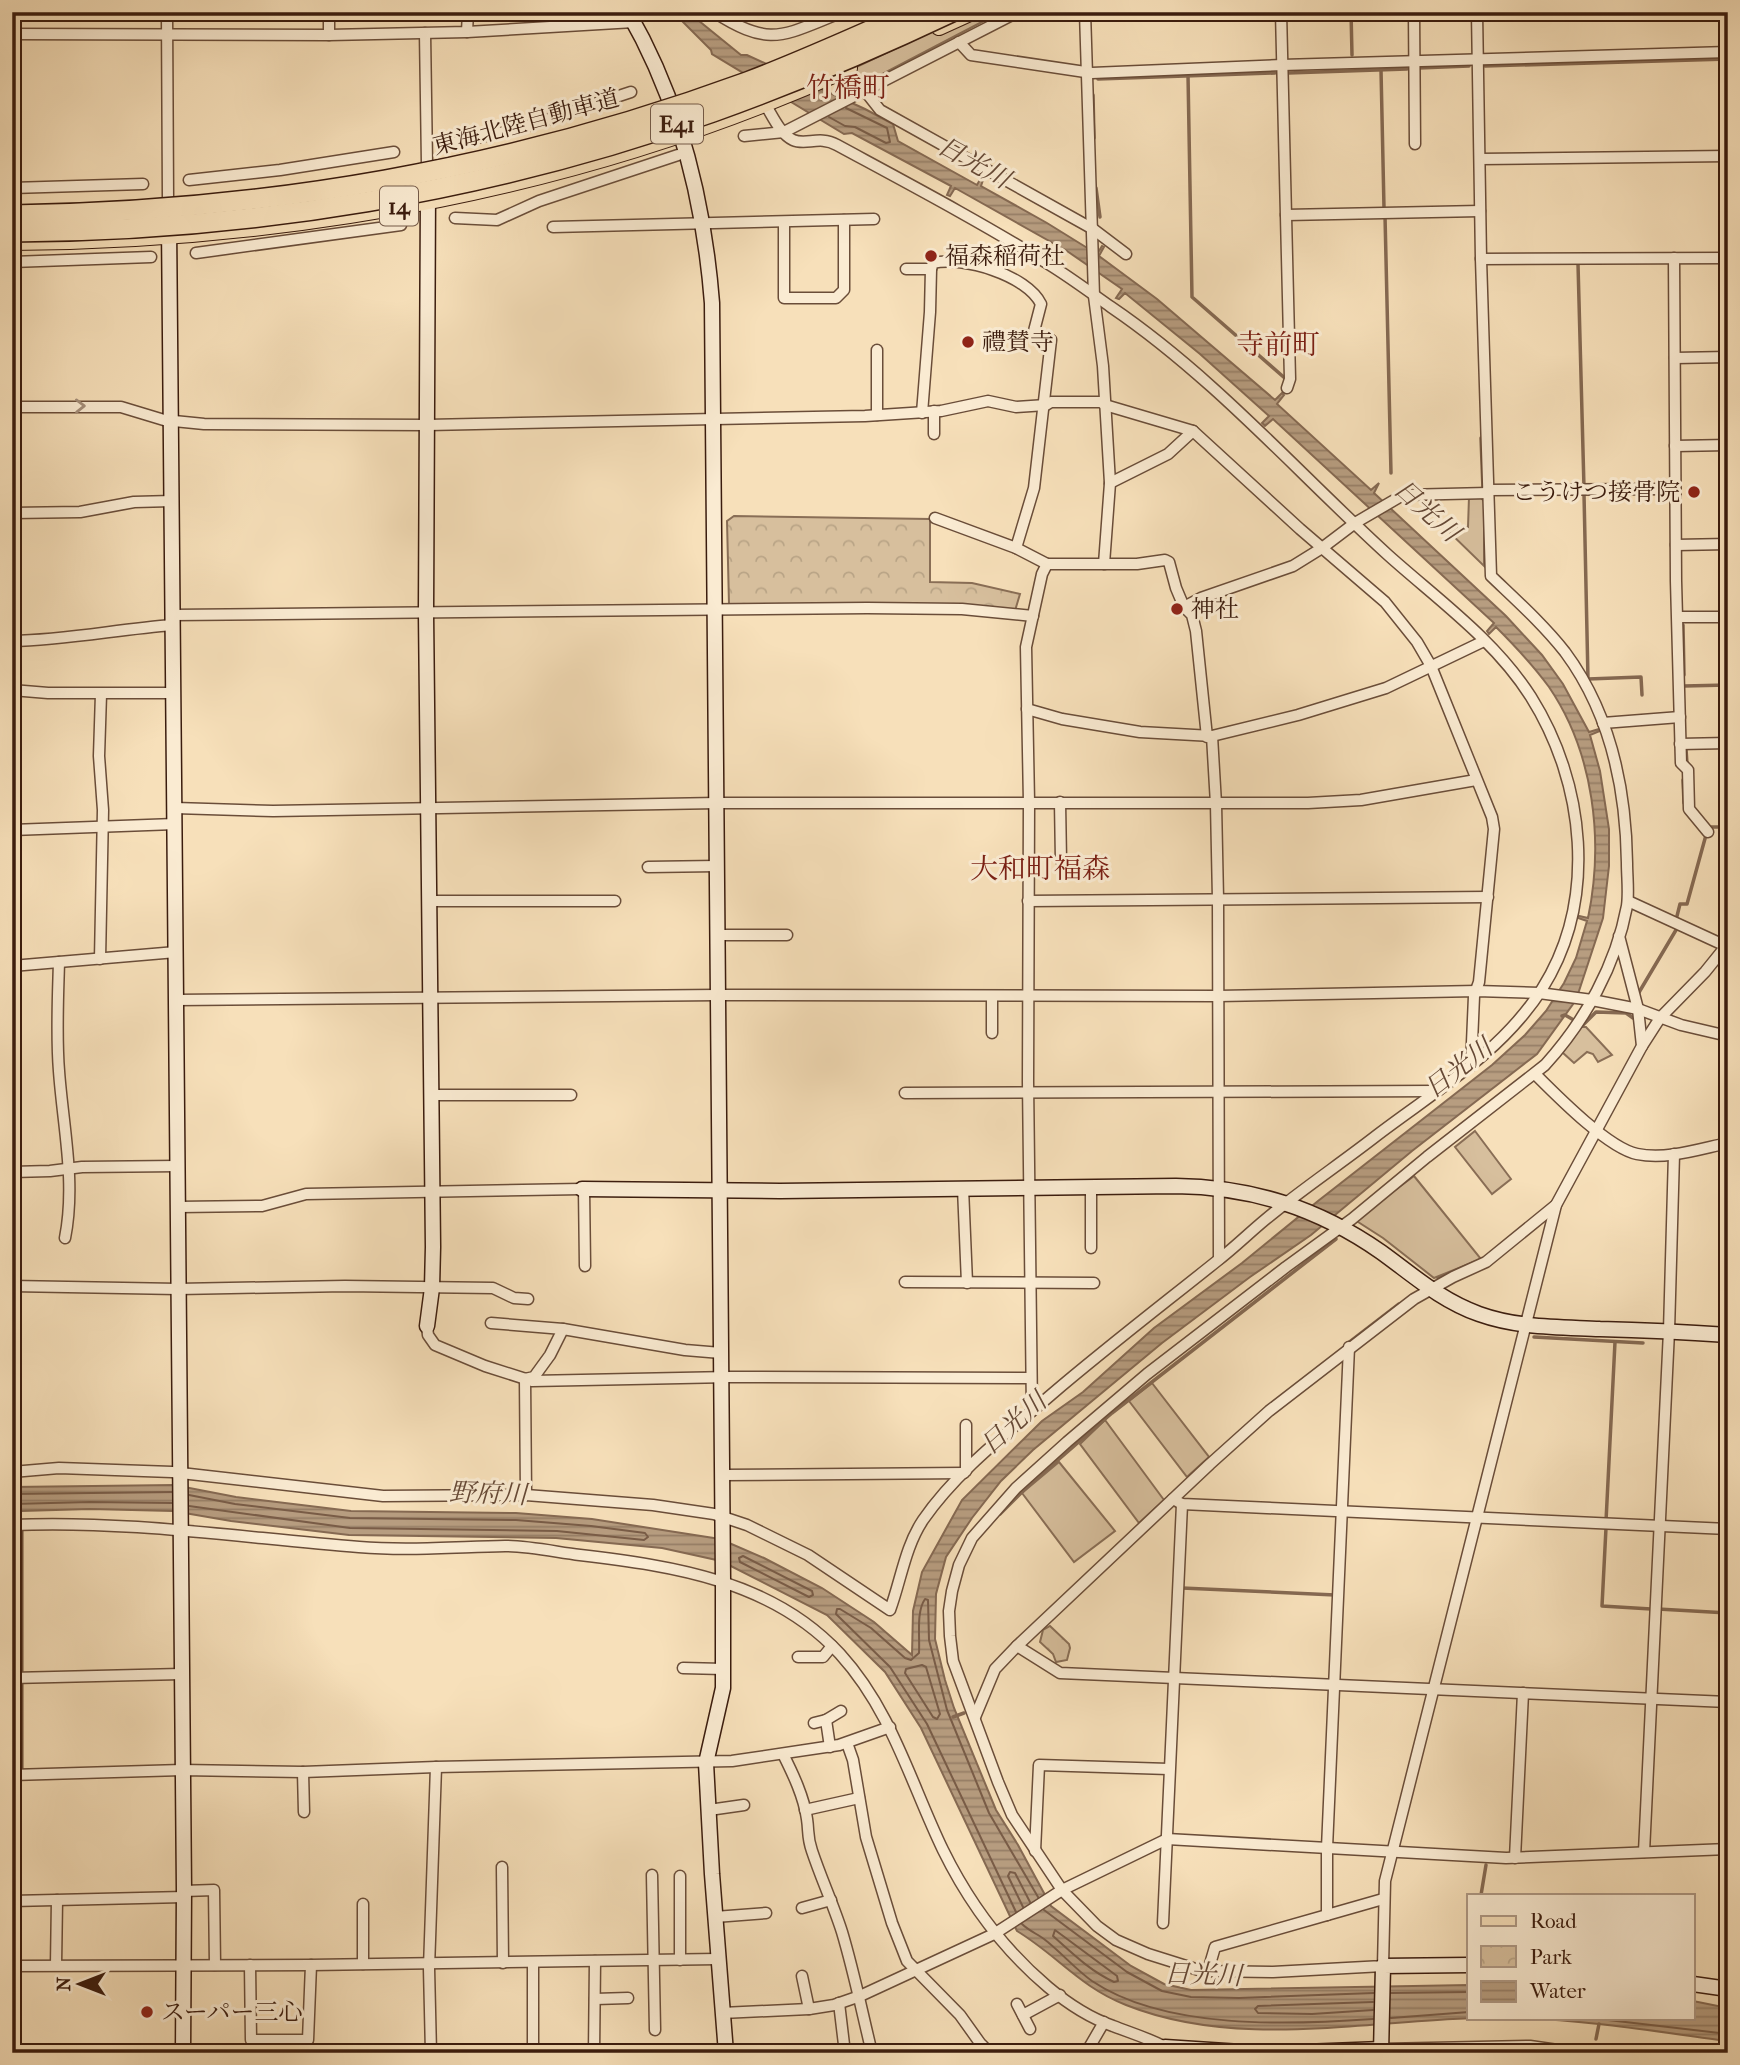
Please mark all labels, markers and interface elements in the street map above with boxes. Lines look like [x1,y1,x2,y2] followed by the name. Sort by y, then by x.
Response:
[806,71,890,104] district label: 竹橋町
[430,84,622,160] street label: 東海北陸自動車道
[651,105,703,144] road number: E41
[932,130,1018,196] water label: 日光川
[380,186,418,226] road number: 14
[945,242,1065,270] place label: 福森稲荷社
[923,248,939,264] marker: 福森稲荷社
[982,328,1054,356] place label: 禮賛寺
[1236,328,1320,361] district label: 寺前町
[960,334,976,350] marker: 禮賛寺
[76,398,86,414] one-way arrow
[1387,473,1468,550] water label: 日光川
[1512,478,1680,506] place label: こうけつ接骨院
[1686,484,1702,500] marker: こうけつ接骨院
[1191,595,1239,623] place label: 神社
[1169,601,1185,617] marker: 神社
[970,852,1110,885] district label: 大和町福森
[1418,1030,1501,1105] water label: 日光川
[974,1384,1055,1461] water label: 日光川
[448,1477,530,1510] water label: 野府川
[1467,1894,1694,2020] legend
[1530,1909,1577,1933] text: Road
[1530,1945,1572,1969] text: Park
[46,1950,116,2020] north arrow
[1163,1958,1245,1991] water label: 日光川
[53,1976,75,1991] text: N
[1529,1979,1586,2003] text: Water
[161,1998,303,2026] place label: スーパー三心
[139,2004,155,2020] marker: スーパー三心

